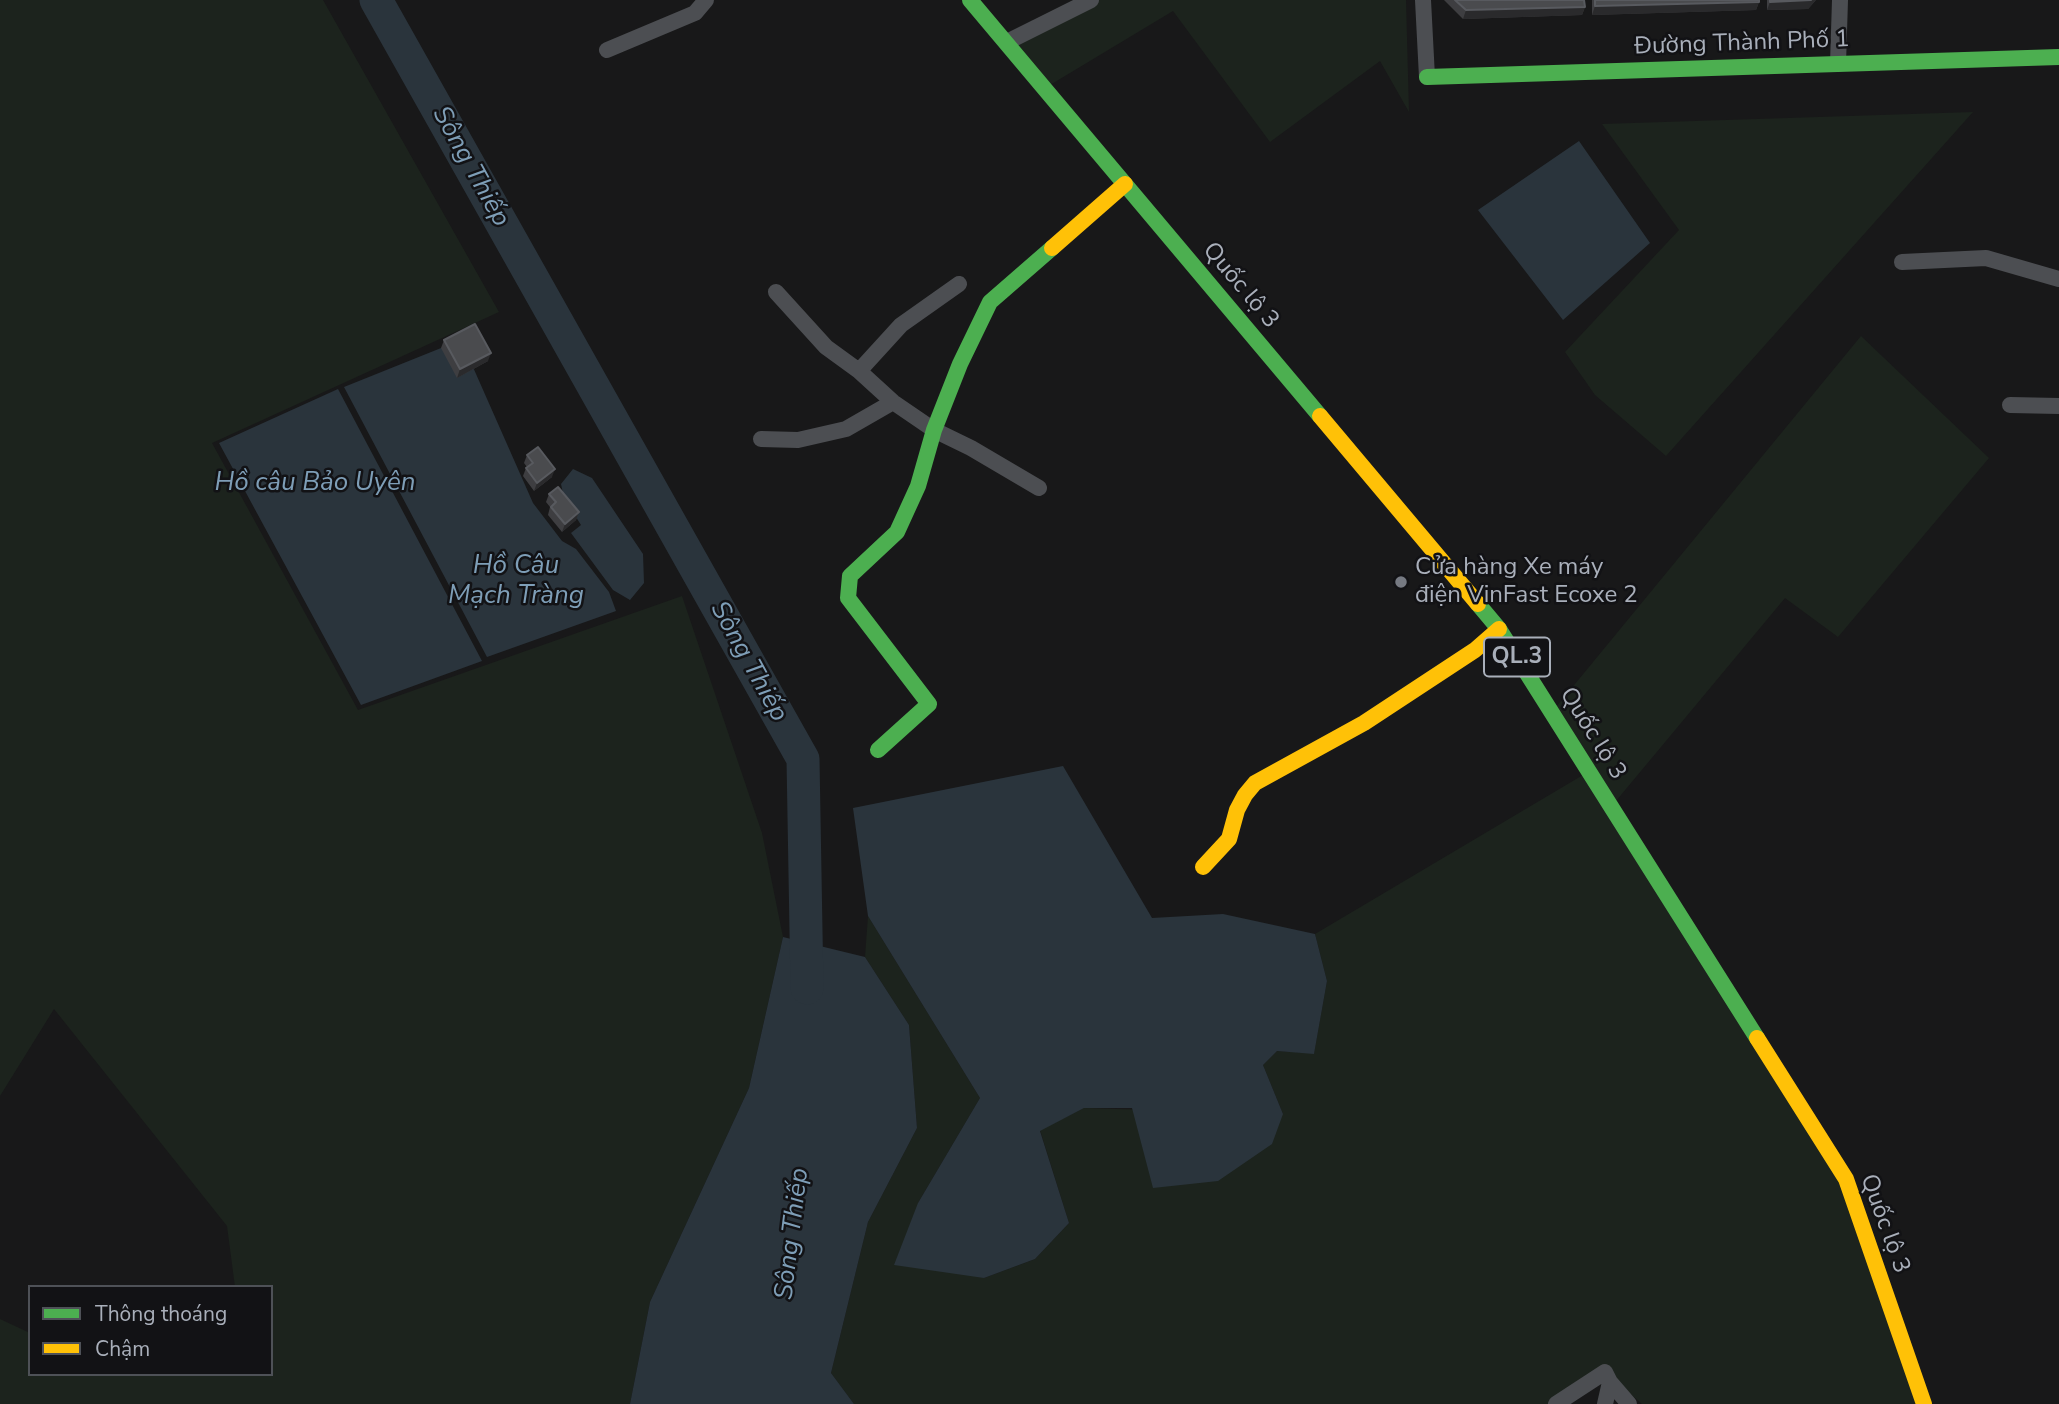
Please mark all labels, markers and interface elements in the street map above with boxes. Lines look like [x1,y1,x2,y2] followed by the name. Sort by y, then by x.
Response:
[1634,26,1850,62] street label: Đường Thành Phố 1
[424,101,516,233] water label: Sông Thiếp
[1196,237,1284,335] street label: Quốc lộ 3
[214,468,416,500] water label: Hồ câu Bảo Uyên
[448,551,584,612] water label: Hồ Câu Mạch Tràng
[1415,554,1638,610] place label: Cửa hàng Xe máy điện VinFast Ecoxe 2
[1393,574,1409,590] marker: Cửa hàng Xe máy điện VinFast Ecoxe 2
[702,596,794,728] water label: Sông Thiếp
[1484,638,1550,677] road number: QL.3
[1552,683,1632,785] street label: Quốc lộ 3
[769,1166,817,1302] water label: Sông Thiếp
[1853,1170,1915,1278] street label: Quốc lộ 3
[28,1285,273,1376] legend
[95,1300,227,1328] text: Thông thoáng
[95,1335,150,1363] text: Chậm

